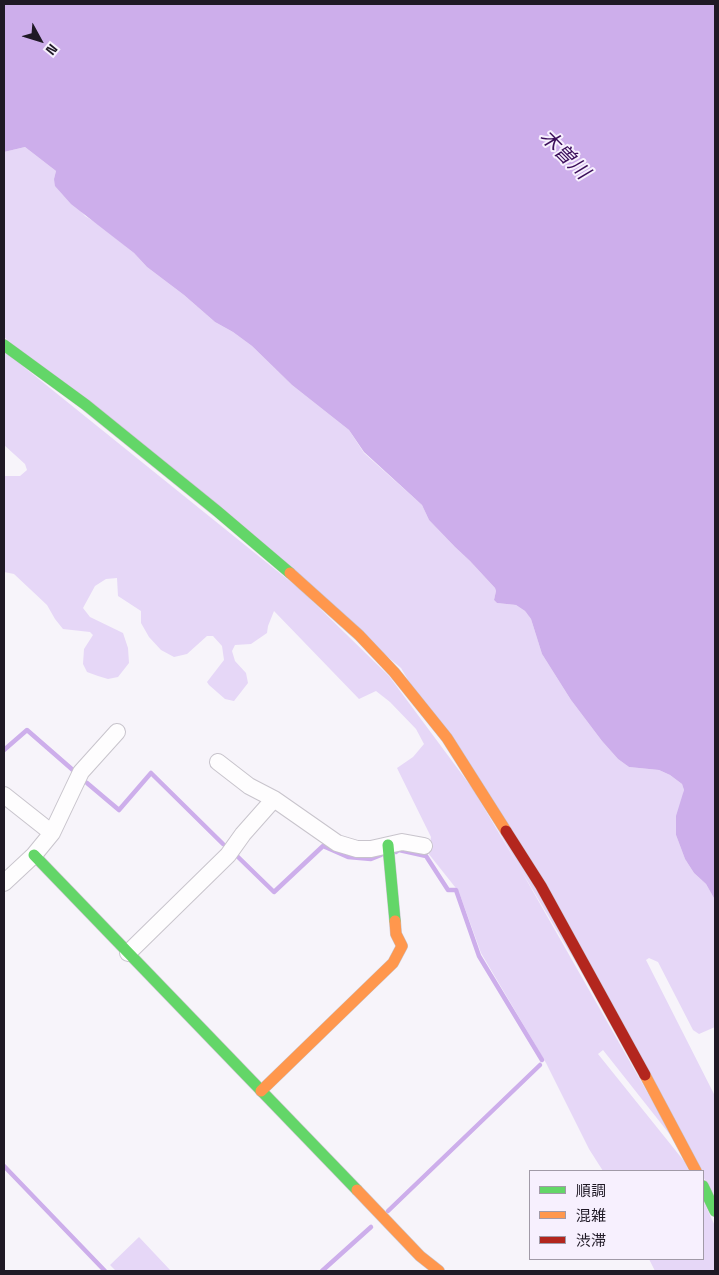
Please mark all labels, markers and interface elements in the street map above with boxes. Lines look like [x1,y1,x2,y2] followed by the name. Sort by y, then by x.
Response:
[15,15,65,65] north arrow
[42,40,62,59] text: N
[534,125,594,185] water label: 木曽川
[529,1170,704,1260] legend
[576,1181,606,1200] text: 順調
[576,1206,606,1225] text: 混雑
[576,1231,606,1250] text: 渋滞

